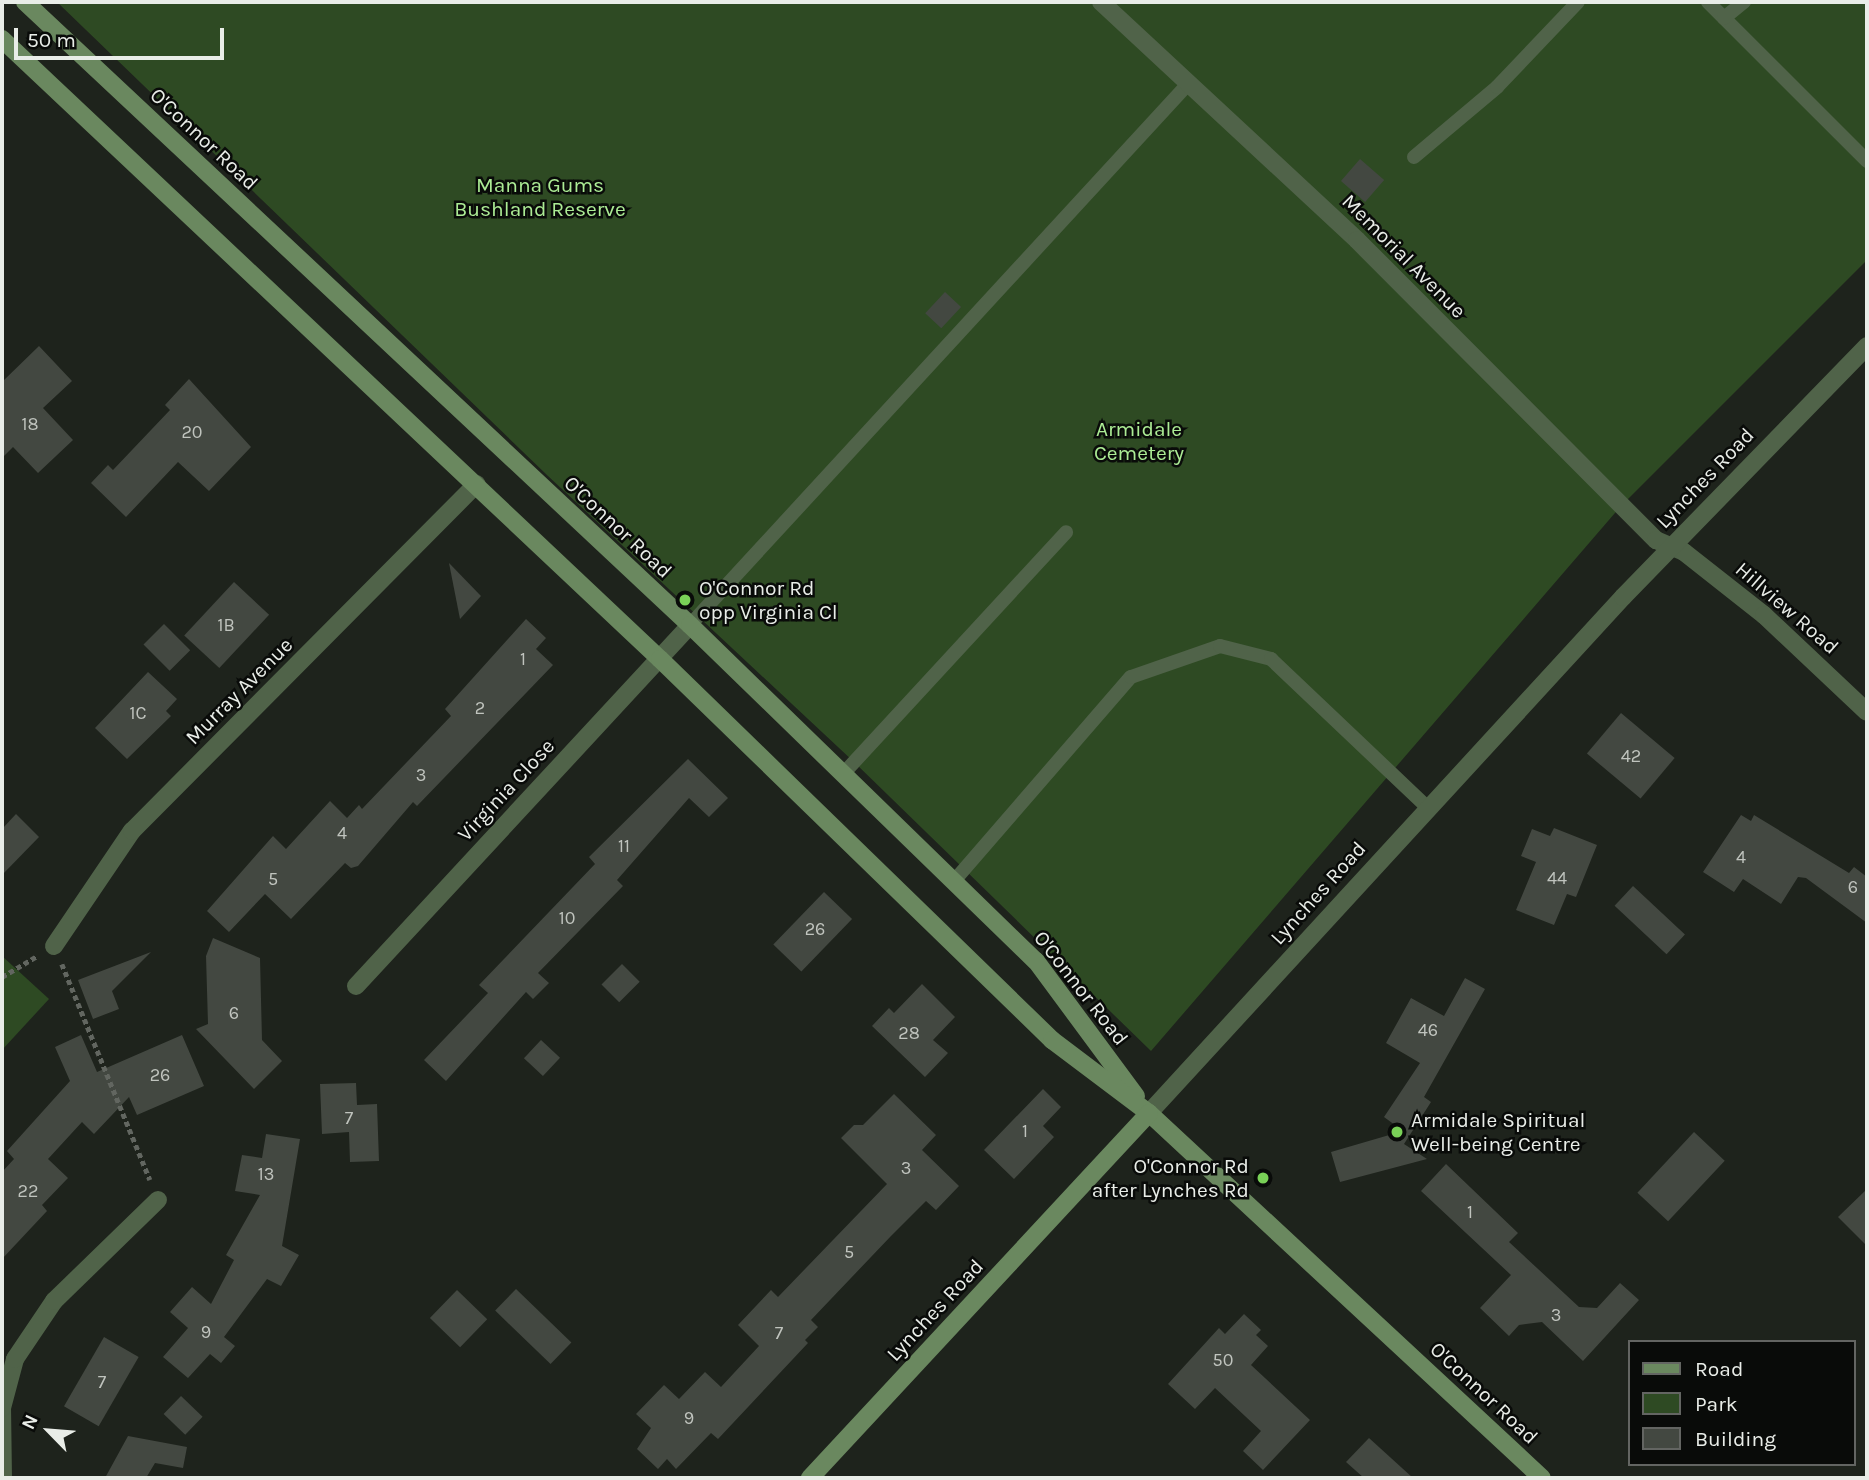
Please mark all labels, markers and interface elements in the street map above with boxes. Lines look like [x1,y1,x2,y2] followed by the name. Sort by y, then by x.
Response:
[18,14,228,58] scale bar
[27,28,76,52] text: 50 m
[145,83,263,195] street label: O'Connor Road
[454,172,626,222] park label: Manna Gums Bushland Reserve
[1337,189,1471,323] street label: Memorial Avenue
[21,413,39,435] house number: 18
[1094,416,1184,466] park label: Armidale Cemetery
[181,421,203,443] house number: 20
[1651,422,1759,534] street label: Lynches Road
[559,471,677,583] street label: O'Connor Road
[1730,556,1844,660] street label: Hillview Road
[699,575,838,625] place label: O'Connor Rd opp Virginia Cl
[677,592,693,608] marker: O'Connor Rd opp Virginia Cl
[217,614,235,636] house number: 1B
[180,632,298,750] street label: Murray Avenue
[520,648,526,670] house number: 1
[475,697,485,719] house number: 2
[130,702,146,724] house number: 1C
[452,734,560,846] street label: Virginia Close
[1621,745,1641,767] house number: 42
[416,764,426,786] house number: 3
[337,822,347,844] house number: 4
[618,835,630,857] house number: 11
[1265,836,1371,950] street label: Lynches Road
[1736,846,1746,868] house number: 4
[1547,867,1567,889] house number: 44
[268,868,278,890] house number: 5
[1848,876,1858,898] house number: 6
[559,907,575,929] house number: 10
[805,918,825,940] house number: 26
[1028,926,1134,1050] street label: O'Connor Road
[229,1002,239,1024] house number: 6
[1418,1019,1438,1041] house number: 46
[898,1022,920,1044] house number: 28
[150,1064,170,1086] house number: 26
[345,1107,353,1129] house number: 7
[1411,1107,1585,1157] place label: Armidale Spiritual Well-being Centre
[1022,1120,1028,1142] house number: 1
[1389,1124,1405,1140] marker: Armidale Spiritual Well-being Centre
[1092,1153,1249,1203] place label: O'Connor Rd after Lynches Rd
[901,1157,911,1179] house number: 3
[258,1163,274,1185] house number: 13
[1255,1170,1271,1186] marker: O'Connor Rd after Lynches Rd
[18,1180,38,1202] house number: 22
[1467,1201,1473,1223] house number: 1
[844,1241,854,1263] house number: 5
[881,1254,989,1366] street label: Lynches Road
[1551,1304,1561,1326] house number: 3
[201,1321,211,1343] house number: 9
[775,1322,783,1344] house number: 7
[1425,1337,1543,1449] street label: O'Connor Road
[1628,1340,1855,1466] legend
[1213,1349,1233,1371] house number: 50
[1695,1357,1743,1381] text: Road
[98,1371,106,1393] house number: 7
[1695,1392,1738,1416] text: Park
[14,1396,84,1466] north arrow
[684,1407,694,1429] house number: 9
[17,1411,43,1433] text: N
[1695,1427,1776,1451] text: Building

